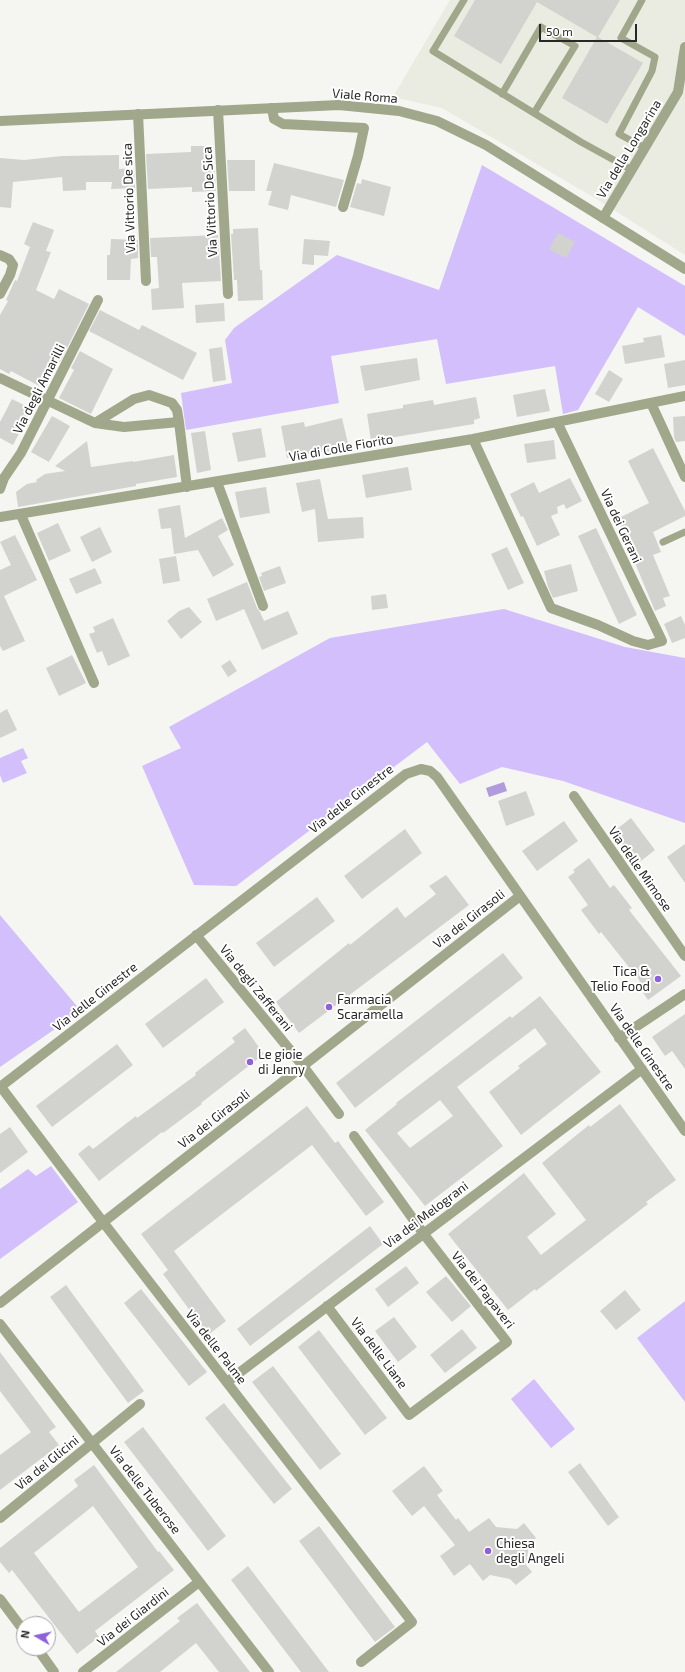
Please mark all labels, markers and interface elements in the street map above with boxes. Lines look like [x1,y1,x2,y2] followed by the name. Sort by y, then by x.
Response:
[541,16,639,42] scale bar
[546,24,573,38] text: 50 m
[331,85,399,107] street label: Viale Roma
[593,97,665,201] street label: Via della Longarina
[119,143,139,253] street label: Via Vittorio De sica
[199,146,221,258] street label: Via Vittorio De Sica
[10,341,68,437] street label: Via degli Amarilli
[288,431,394,465] street label: Via di Colle Fiorito
[597,486,645,566] street label: Via dei Gerani
[306,761,396,837] street label: Via delle Ginestre
[605,823,675,915] street label: Via delle Mimose
[430,886,508,952] street label: Via dei Girasoli
[216,942,296,1034] street label: Via degli Zafferani
[50,959,140,1035] street label: Via delle Ginestre
[591,964,650,995] place label: Tica & Telio Food
[653,974,663,984] marker: Tica & Telio Food
[337,992,403,1023] place label: Farmacia Scaramella
[606,1000,678,1094] street label: Via delle Ginestre
[324,1002,334,1012] marker: Farmacia Scaramella
[258,1047,305,1078] place label: Le gioie di Jenny
[245,1057,255,1067] marker: Le gioie di Jenny
[175,1086,253,1152] street label: Via dei Girasoli
[381,1178,471,1252] street label: Via dei Melograni
[448,1248,518,1332] street label: Via dei Papaveri
[182,1307,250,1387] street label: Via delle Palme
[347,1314,411,1392] street label: Via delle Liane
[12,1433,82,1493] street label: Via dei Glicini
[106,1443,184,1537] street label: Via delle Tuberose
[496,1536,565,1567] place label: Chiesa degli Angeli
[483,1546,493,1556] marker: Chiesa degli Angeli
[94,1584,172,1650] street label: Via dei Giardini
[16,1616,56,1656] north arrow
[18,1629,32,1639] text: N

